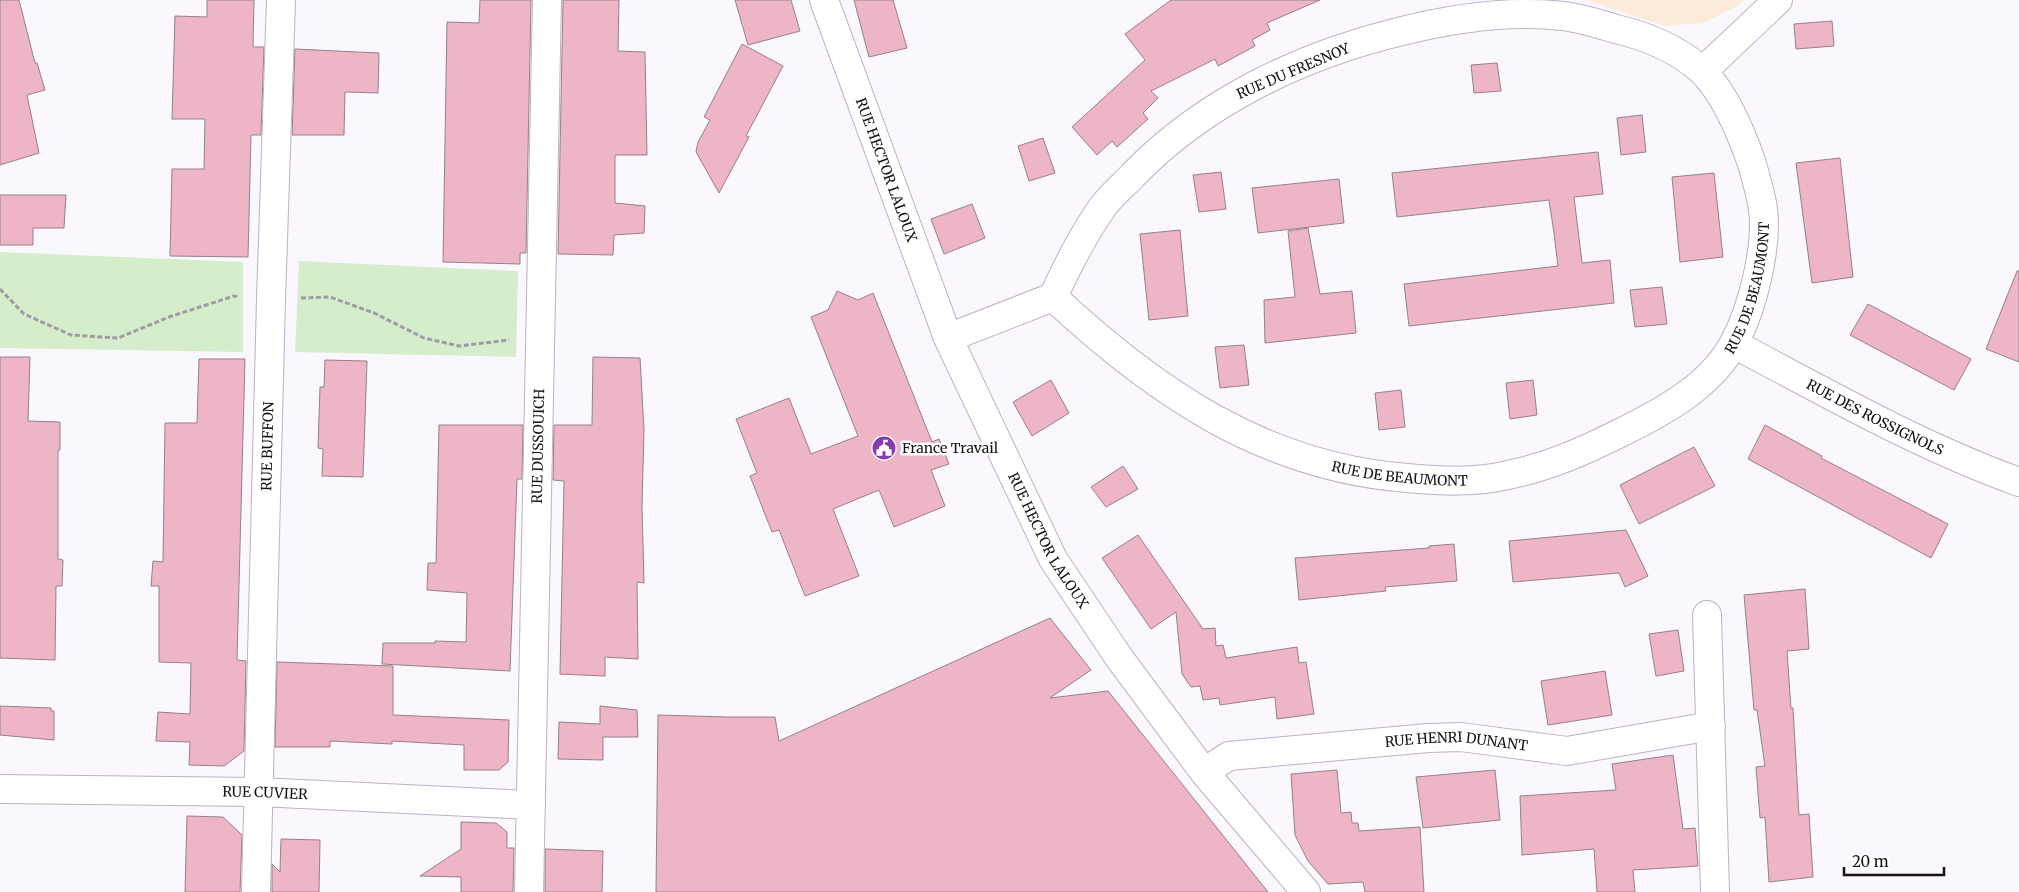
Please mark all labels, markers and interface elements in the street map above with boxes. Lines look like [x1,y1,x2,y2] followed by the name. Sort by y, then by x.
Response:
[1234,39,1353,103] street label: RUE DU FRESNOY
[852,95,921,245] street label: RUE HECTOR LALOUX
[1721,221,1773,357] street label: RUE DE BEAUMONT
[1803,375,1947,459] street label: RUE DES ROSSIGNOLS
[528,388,548,504] street label: RUE DUSSOUICH
[257,401,277,491] street label: RUE BUFFON
[871,435,897,461] public building icon: France Travail
[902,439,999,457] place label: France Travail
[1330,457,1468,490] street label: RUE DE BEAUMONT
[1004,469,1092,612] street label: RUE HECTOR LALOUX
[1384,728,1529,755] street label: RUE HENRI DUNANT
[222,783,308,803] street label: RUE CUVIER
[1844,844,1944,876] scale bar
[1852,852,1889,871] text: 20 m

